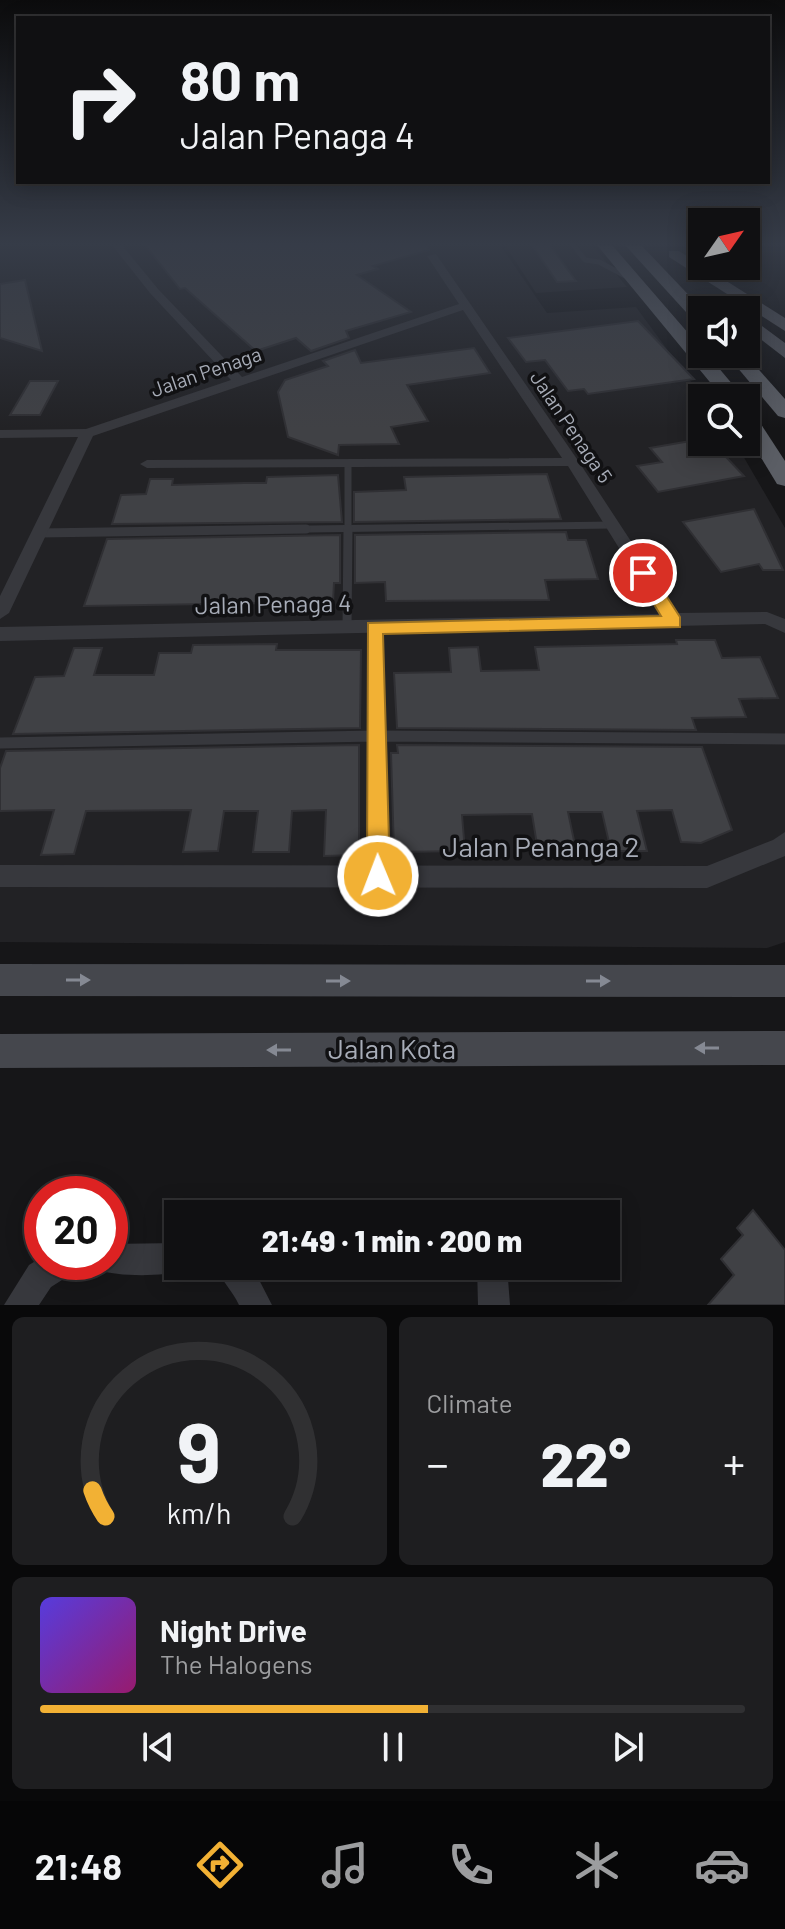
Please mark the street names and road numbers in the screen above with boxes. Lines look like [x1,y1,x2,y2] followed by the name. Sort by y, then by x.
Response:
[147,341,264,401] street label: Jalan Penaga
[526,366,618,487] street label: Jalan Penaga 5
[194,588,351,619] street label: Jalan Penaga 4
[442,829,640,863] street label: Jalan Penanga 2
[328,1031,456,1065] street label: Jalan Kota

